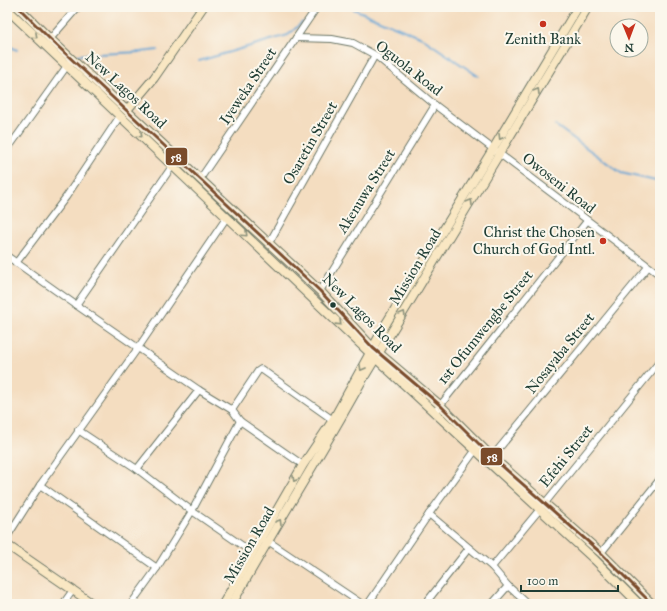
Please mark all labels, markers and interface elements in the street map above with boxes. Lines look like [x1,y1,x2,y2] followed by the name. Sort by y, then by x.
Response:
[609,18,649,58] north arrow
[538,19,548,29] marker: Zenith Bank
[505,30,581,48] place label: Zenith Bank
[30,31,38,39] one-way arrow
[372,36,446,100] street label: Oguola Road
[624,41,634,54] text: N
[216,44,281,128] street label: Iyeweka Street
[82,48,171,133] street label: New Lagos Road
[532,88,540,95] one-way arrow
[279,98,341,188] street label: Osaretin Street
[135,130,143,138] one-way arrow
[498,133,506,140] one-way arrow
[332,145,399,237] street label: Akenuwa Street
[165,147,188,166] line badge: 58
[519,149,600,217] street label: Owoseni Road
[171,151,182,164] text: 58
[465,199,473,206] one-way arrow
[473,223,595,258] place label: Christ the Chosen Church of God Intl.
[385,225,445,308] street label: Mission Road
[240,229,248,236] one-way arrow
[598,236,608,246] marker: Christ the Chosen Church of God Intl.
[433,266,537,388] street label: 1st Ofumwengbe Street
[319,270,406,357] street label: New Lagos Road
[328,300,338,310] unlabelled marker
[522,308,599,397] street label: Nosayaba Street
[398,311,405,318] one-way arrow
[334,318,342,326] one-way arrow
[359,364,366,371] one-way arrow
[535,421,597,491] street label: Efehi Street
[480,447,503,466] line badge: 58
[487,451,498,464] text: 58
[292,475,299,482] one-way arrow
[220,503,278,587] street label: Mission Road
[274,519,281,526] one-way arrow
[521,567,618,593] scale bar
[527,574,558,588] text: 100 m

